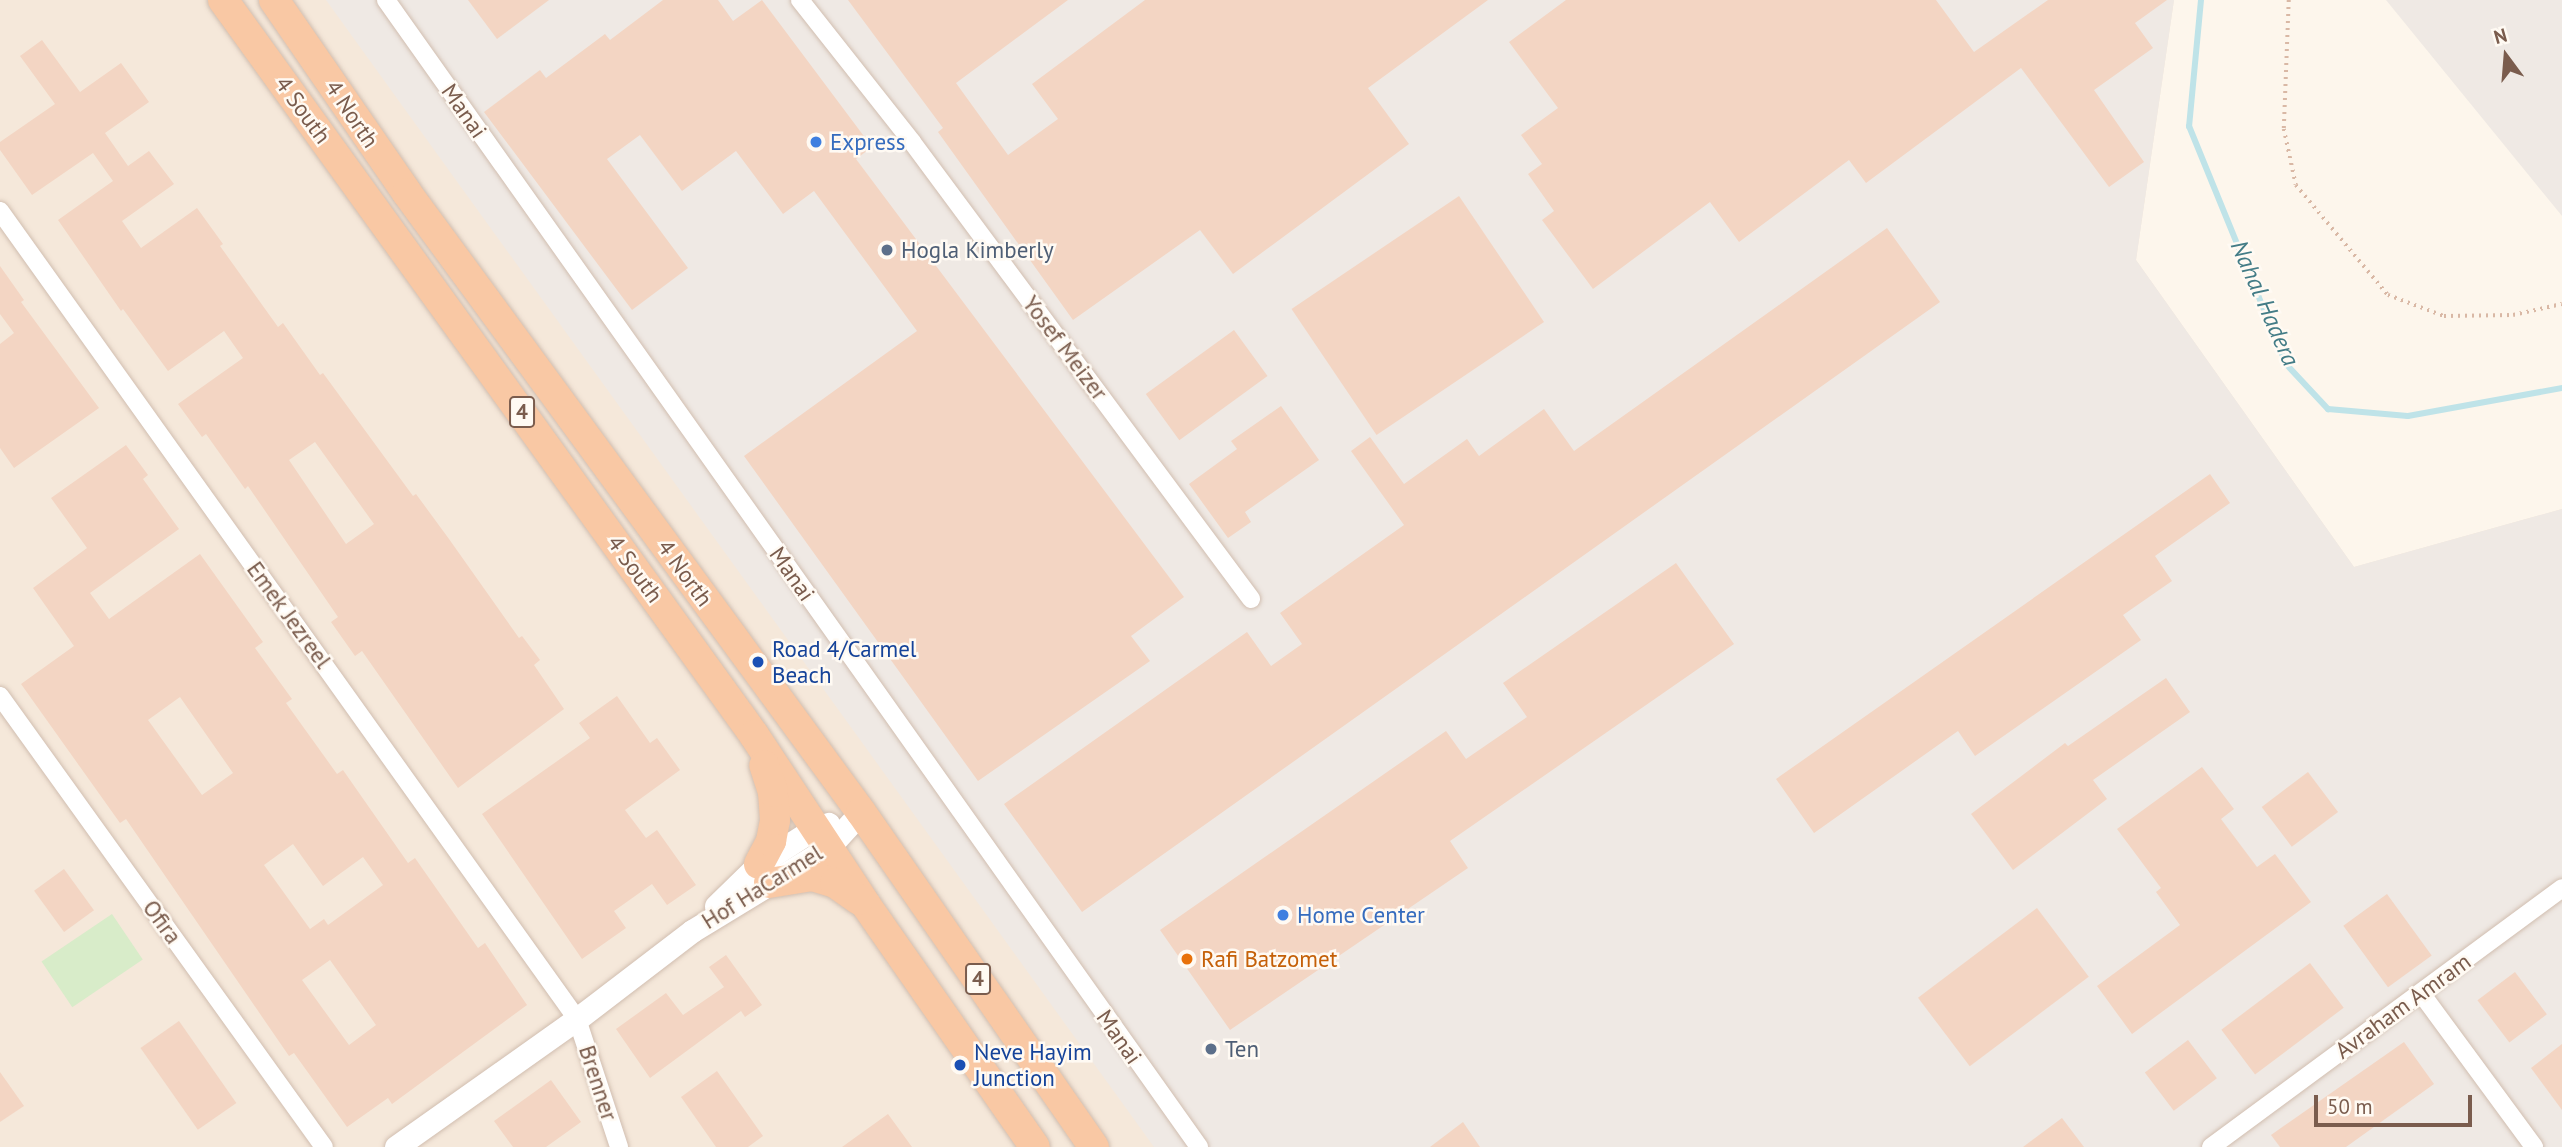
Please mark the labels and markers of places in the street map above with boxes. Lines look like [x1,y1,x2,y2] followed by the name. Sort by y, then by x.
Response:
[830,128,905,156] place label: Express
[808,134,824,150] marker: Express
[901,236,1054,264] place label: Hogla Kimberly
[879,242,895,258] marker: Hogla Kimberly
[772,635,917,689] place label: Road 4/Carmel Beach
[750,654,766,670] marker: Road 4/Carmel Beach
[1297,901,1425,929] place label: Home Center
[1275,907,1291,923] marker: Home Center
[1201,945,1337,973] place label: Rafi Batzomet
[1179,951,1195,967] marker: Rafi Batzomet
[1225,1035,1259,1063] place label: Ten
[974,1038,1092,1092] place label: Neve Hayim Junction
[1203,1041,1219,1057] marker: Ten
[952,1057,968,1073] marker: Neve Hayim Junction

